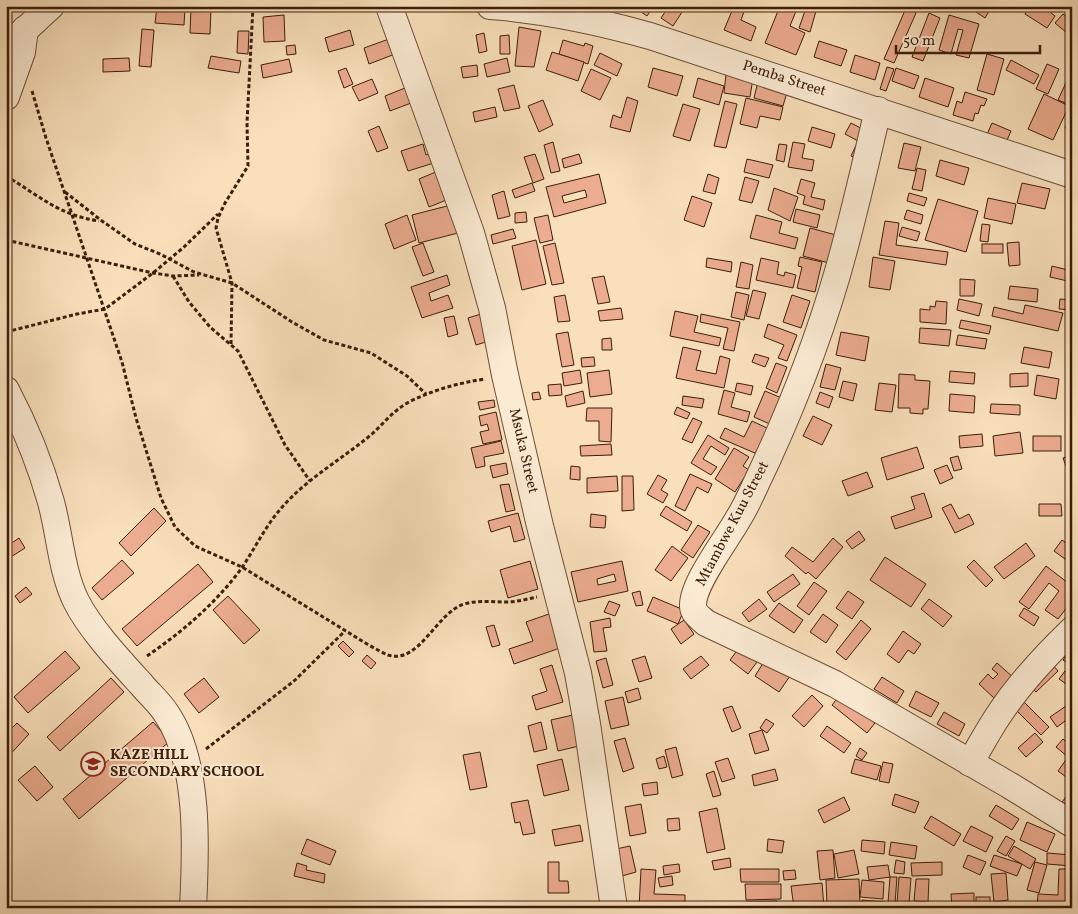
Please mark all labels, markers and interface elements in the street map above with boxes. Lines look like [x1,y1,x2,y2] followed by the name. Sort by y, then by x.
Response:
[896,22,1039,54] scale bar
[903,31,935,52] text: 50 m
[739,56,829,102] street label: Pemba Street
[503,406,543,496] street label: Msuka Street
[691,458,775,590] street label: Mtambwe Kuu Street
[110,745,264,783] place label: KAZE HILL SECONDARY SCHOOL
[80,751,106,777] school or university icon: KAZE HILL SECONDARY SCHOOL

